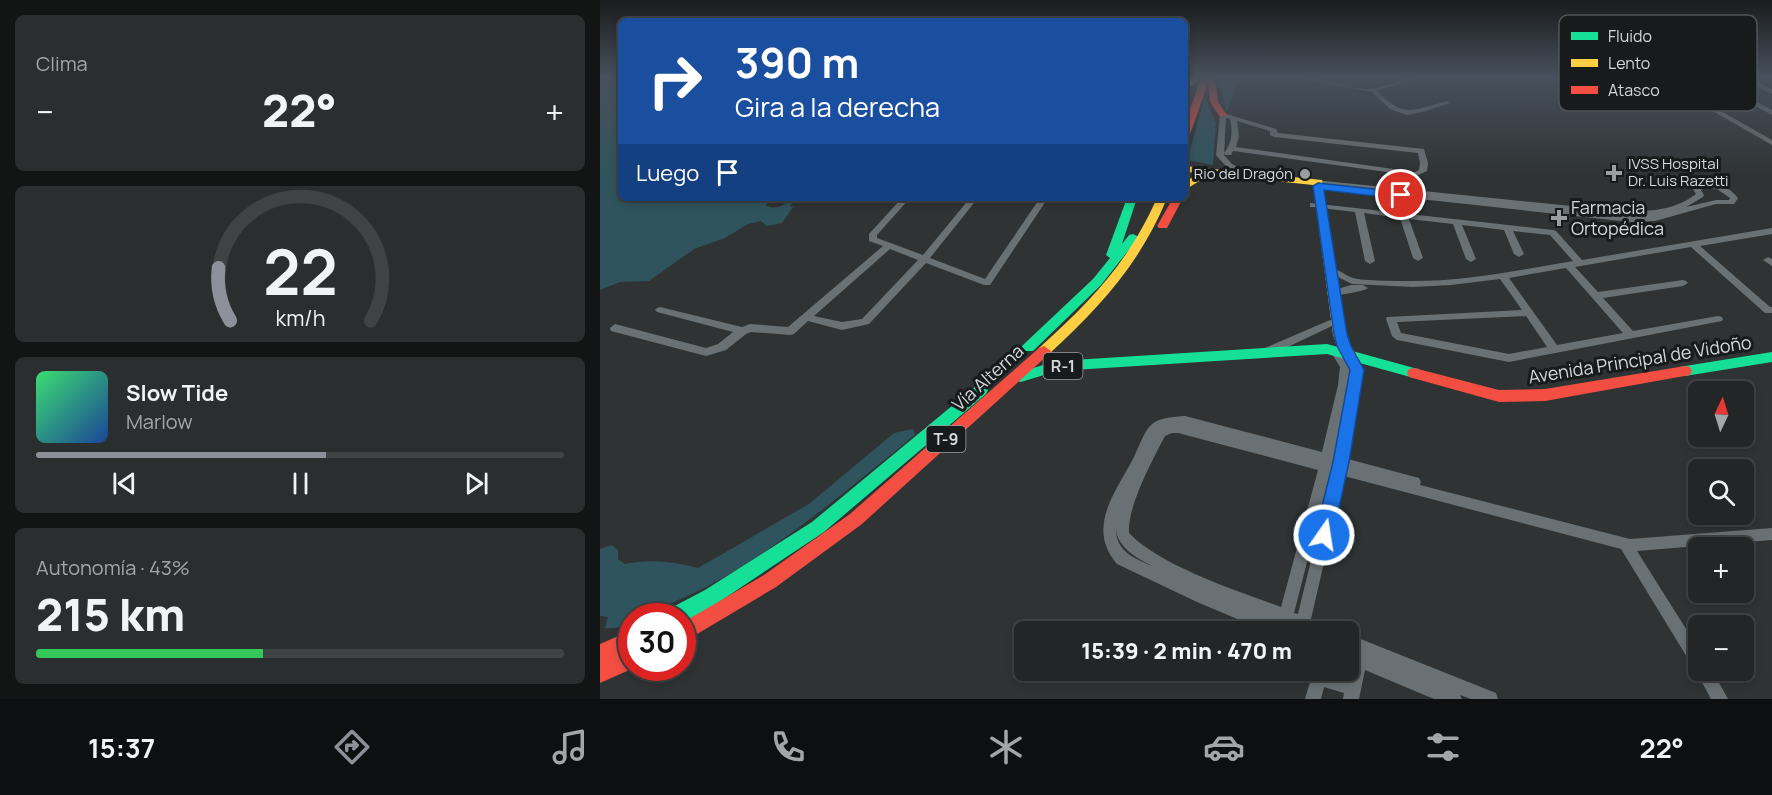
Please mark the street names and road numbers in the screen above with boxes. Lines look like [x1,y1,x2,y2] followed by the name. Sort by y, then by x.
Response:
[1527,330,1753,389] street label: Avenida Principal de Vidoño
[946,339,1028,416] street label: Vía Alterna
[1044,353,1082,379] road number: R-1
[926,426,966,452] road number: T-9

